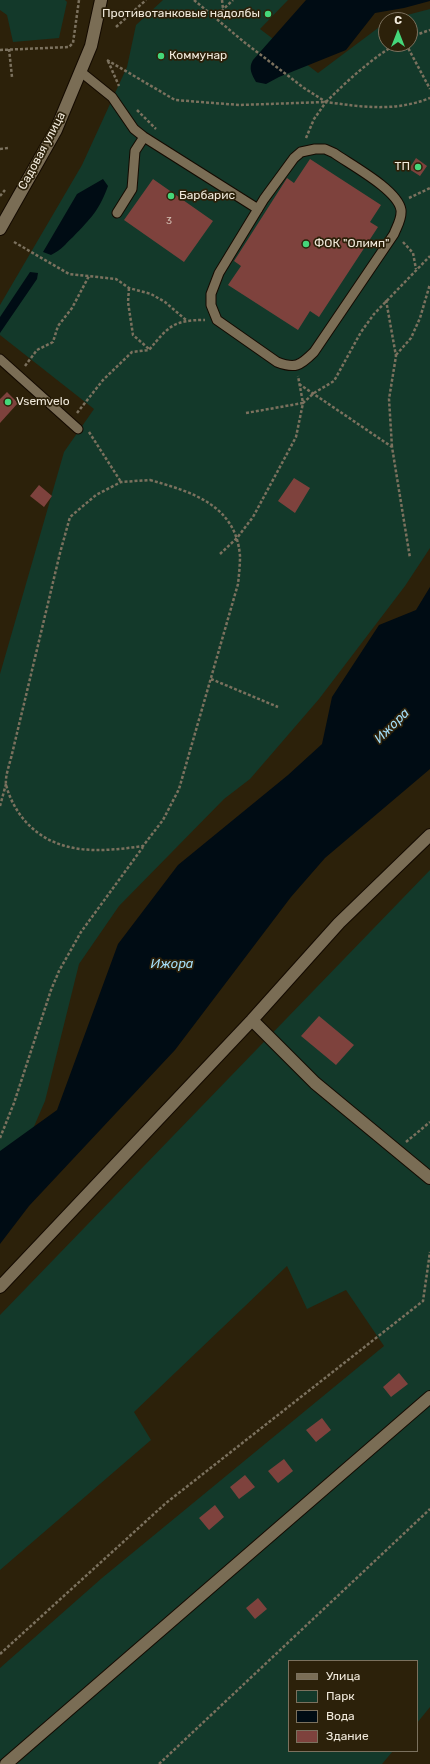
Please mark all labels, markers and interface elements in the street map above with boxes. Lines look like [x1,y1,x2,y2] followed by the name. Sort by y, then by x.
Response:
[102,7,260,21] place label: Противотанковые надолбы
[263,9,273,19] marker: Противотанковые надолбы
[378,12,418,52] north arrow
[394,14,402,27] text: С
[169,49,227,63] place label: Коммунар
[156,51,166,61] marker: Коммунар
[15,110,69,192] street label: Садовая улица
[394,160,410,174] place label: ТП
[413,162,423,172] marker: ТП
[179,189,235,203] place label: Барбарис
[166,191,176,201] marker: Барбарис
[166,215,172,227] house number: 3
[314,237,389,251] place label: ФОК "Олимп"
[301,239,311,249] marker: ФОК "Олимп"
[16,395,70,409] place label: Vsemvelo
[3,397,13,407] marker: Vsemvelo
[371,705,413,747] water label: Ижора
[151,956,193,972] water label: Ижора
[288,1660,418,1752] legend
[326,1669,360,1683] text: Улица
[326,1689,355,1703] text: Парк
[326,1709,355,1723] text: Вода
[326,1729,369,1743] text: Здание

